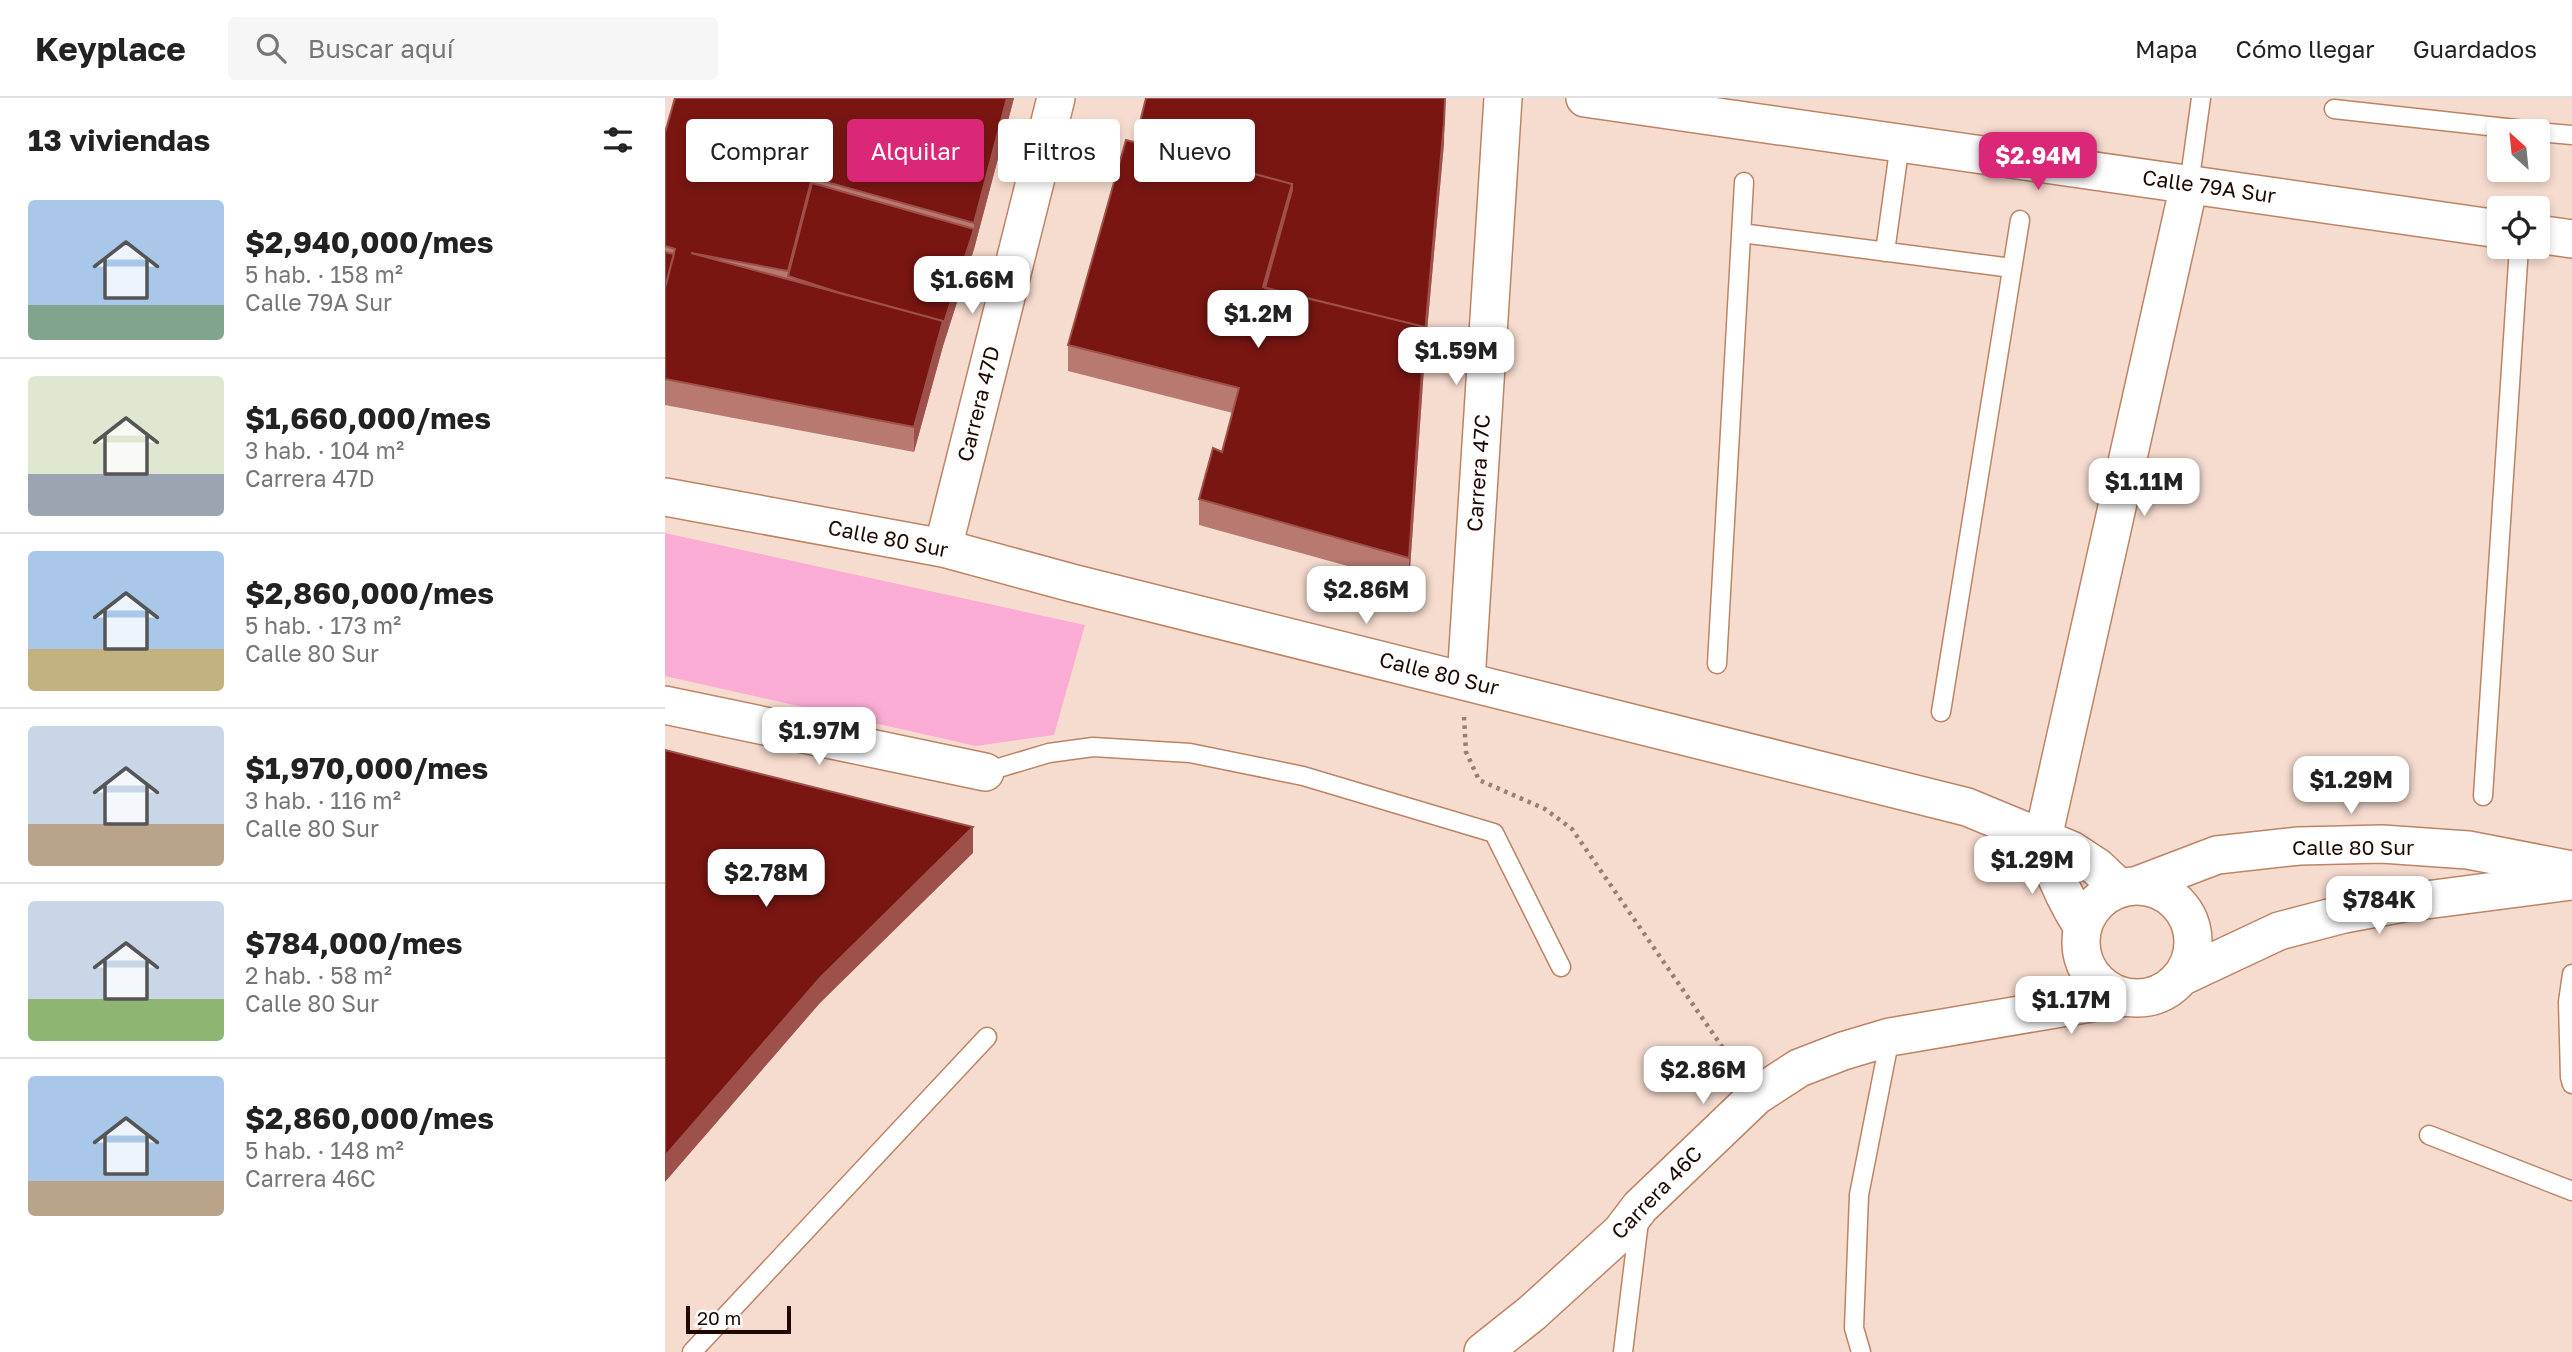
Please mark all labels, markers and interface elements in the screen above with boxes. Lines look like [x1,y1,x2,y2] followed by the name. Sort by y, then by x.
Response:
[228,17,718,80] search box
[35,29,186,68] text: Keyplace
[252,29,290,67] icon: search
[308,33,454,64] text: Buscar aquí
[2135,34,2198,63] text: Mapa
[2236,34,2375,63] text: Cómo llegar
[2413,34,2537,63] text: Guardados
[686,119,833,182] chip: Comprar
[847,119,984,182] chip: Alquilar
[998,119,1120,182] chip: Filtros
[1134,119,1255,182] chip: Nuevo
[2487,119,2550,182] north arrow
[2487,119,2550,259] map controls
[599,121,637,159] icon: filters
[28,122,210,158] text: 13 viviendas
[1981,132,2095,192] pin: $2.94M
[1995,141,2081,169] text: $2.94M
[2141,164,2277,208] street label: Calle 79A Sur
[2487,196,2550,259] button: locate
[245,224,494,260] text: $2,940,000/mes
[84,228,168,312] icon: home
[915,256,1029,316] pin: $1.66M
[245,260,403,288] text: 5 hab. · 158 m²
[930,265,1014,293] text: $1.66M
[245,288,392,316] text: Calle 79A Sur
[1209,290,1307,350] pin: $1.2M
[1223,299,1293,327] text: $1.2M
[1399,328,1513,387] pin: $1.59M
[1414,336,1498,364] text: $1.59M
[951,343,1005,464] street label: Carrera 47D
[245,400,491,436] text: $1,660,000/mes
[84,404,168,488] icon: home
[1461,413,1495,533] street label: Carrera 47C
[245,436,404,464] text: 3 hab. · 104 m²
[2087,458,2201,518] pin: $1.11M
[245,464,375,492] text: Carrera 47D
[2105,467,2183,495] text: $1.11M
[826,514,951,562] street label: Calle 80 Sur
[1309,566,1423,626] pin: $2.86M
[245,575,494,611] text: $2,860,000/mes
[1323,575,1409,603] text: $2.86M
[84,579,168,663] icon: home
[245,611,401,639] text: 5 hab. · 173 m²
[245,639,379,667] text: Calle 80 Sur
[1377,646,1502,700] street label: Calle 80 Sur
[762,708,876,767] pin: $1.97M
[778,716,860,744] text: $1.97M
[245,750,488,786] text: $1,970,000/mes
[84,754,168,838] icon: home
[2294,756,2408,816] pin: $1.29M
[2309,765,2393,793] text: $1.29M
[245,786,401,814] text: 3 hab. · 116 m²
[245,814,379,842] text: Calle 80 Sur
[2292,834,2414,860] street label: Calle 80 Sur
[1975,836,2089,896] pin: $1.29M
[1990,845,2074,873] text: $1.29M
[709,850,823,909] pin: $2.78M
[724,858,808,886] text: $2.78M
[2330,876,2428,936] pin: $784K
[2342,885,2416,913] text: $784K
[245,925,463,961] text: $784,000/mes
[84,929,168,1013] icon: home
[245,961,392,989] text: 2 hab. · 58 m²
[2014,976,2128,1036] pin: $1.17M
[2031,985,2111,1013] text: $1.17M
[245,989,379,1017] text: Calle 80 Sur
[1646,1046,1760,1106] pin: $2.86M
[1660,1055,1746,1083] text: $2.86M
[245,1100,494,1136] text: $2,860,000/mes
[84,1104,168,1188] icon: home
[245,1136,404,1164] text: 5 hab. · 148 m²
[1605,1140,1707,1244] street label: Carrera 46C
[245,1164,376,1192] text: Carrera 46C
[686,1303,791,1335] scale bar
[697,1306,741,1329] text: 20 m

